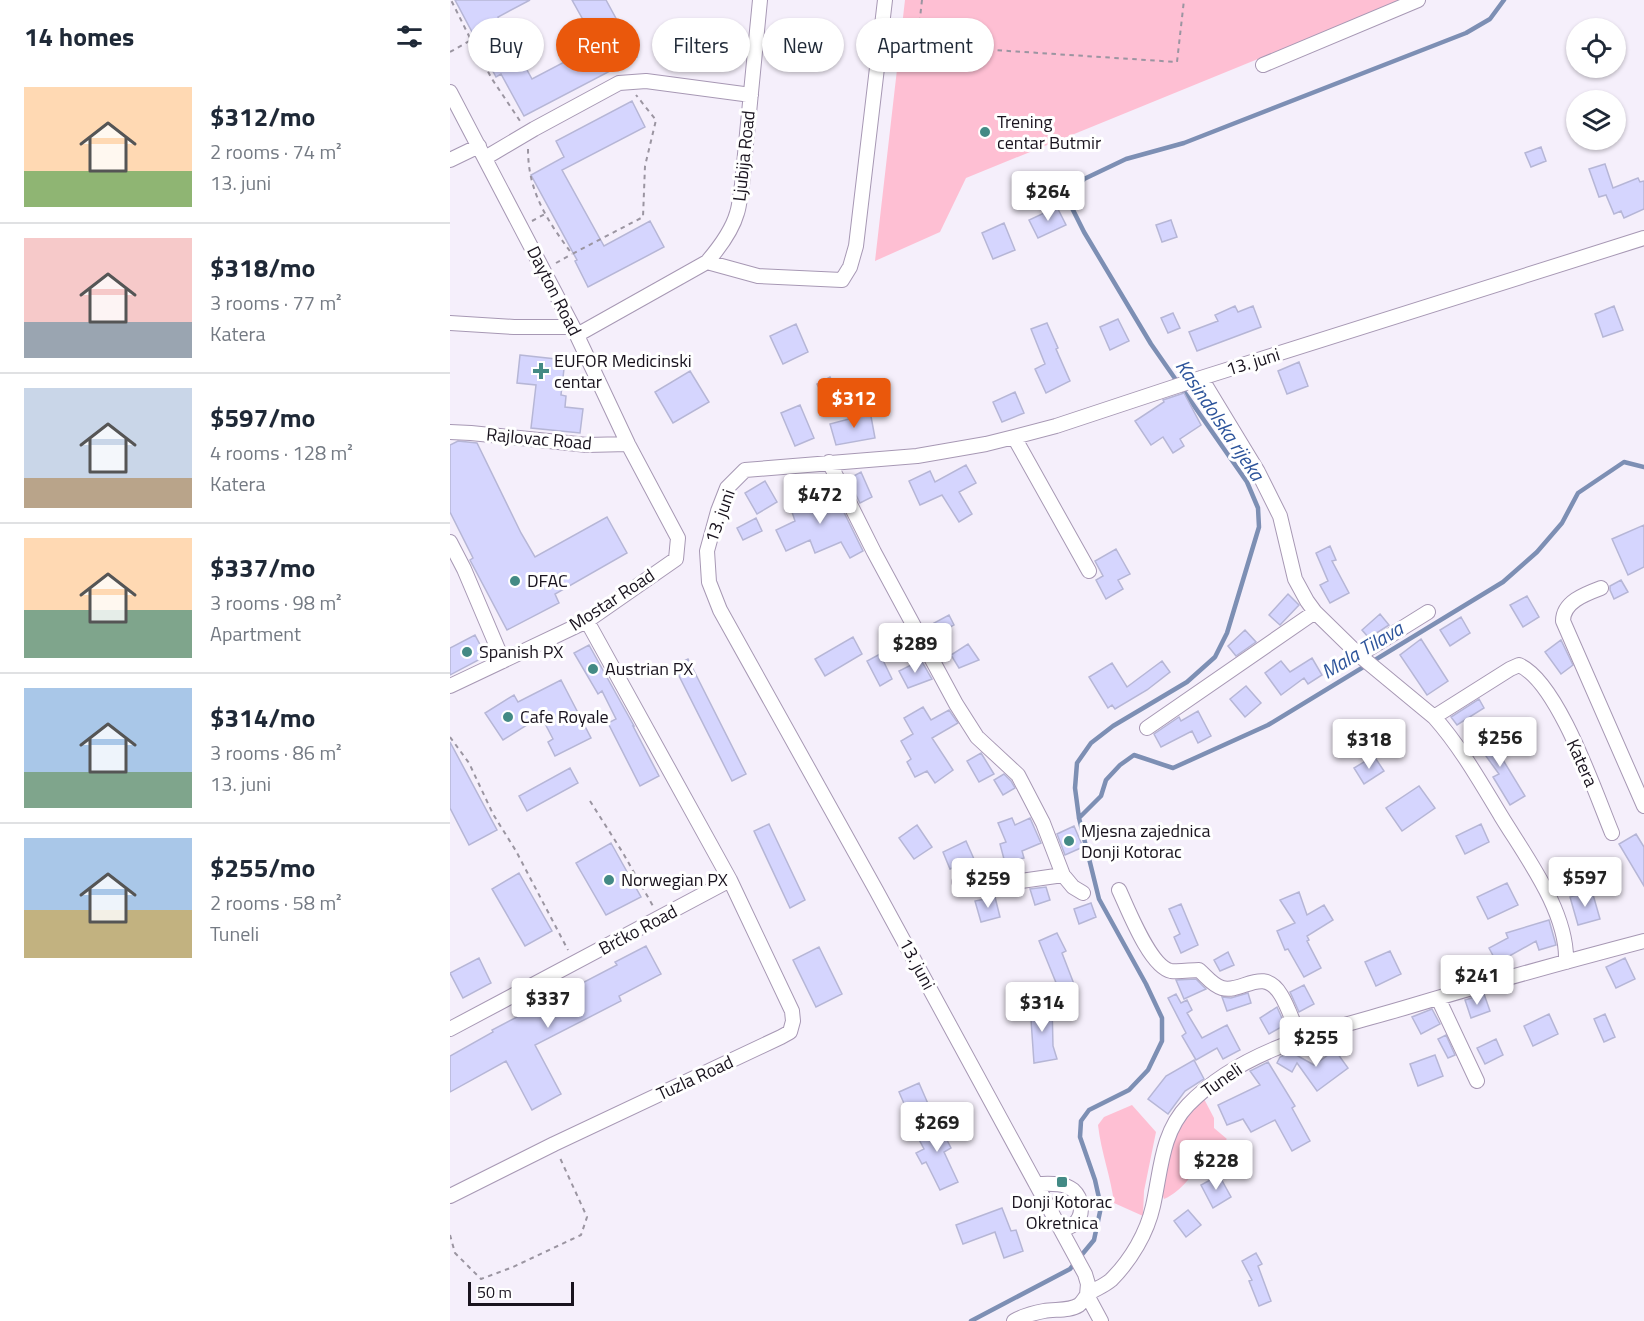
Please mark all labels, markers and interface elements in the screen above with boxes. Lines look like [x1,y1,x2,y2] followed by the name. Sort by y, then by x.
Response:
[24,17,134,56] text: 14 homes
[468,18,544,72] chip: Buy
[556,18,640,72] chip: Rent
[652,18,750,72] chip: Filters
[762,18,844,72] chip: New
[856,18,994,72] chip: Apartment
[1566,18,1626,150] map controls
[1566,18,1626,78] button: locate
[393,20,426,53] icon: filters
[1566,90,1626,150] button: layers
[210,97,315,136] text: $312/mo
[997,108,1101,156] place label: Trening centar Butmir
[725,109,762,203] street label: Ljubija Road
[72,111,144,183] icon: home
[978,125,992,139] marker: Trening centar Butmir
[210,136,342,167] text: 2 rooms · 74 m²
[210,167,271,198] text: 13. juni
[1012,171,1084,222] pin: $264
[1026,175,1070,206] text: $264
[520,241,589,340] street label: Dayton Road
[210,248,315,287] text: $318/mo
[72,262,144,334] icon: home
[210,287,342,318] text: 3 rooms · 77 m²
[210,318,265,349] text: Katera
[1223,341,1283,382] street label: 13. juni
[554,347,692,395] place label: EUFOR Medicinski centar
[1168,353,1273,488] water label: Kasindolska rijeka
[532,362,550,380] marker: EUFOR Medicinski centar
[818,378,890,429] pin: $312
[832,382,876,413] text: $312
[210,398,315,437] text: $597/mo
[72,412,144,484] icon: home
[485,420,593,457] street label: Rajlovac Road
[210,437,353,468] text: 4 rooms · 128 m²
[210,468,265,499] text: Katera
[784,474,856,525] pin: $472
[798,478,842,509] text: $472
[697,485,742,546] street label: 13. juni
[210,548,315,587] text: $337/mo
[72,562,144,634] icon: home
[564,562,660,637] street label: Mostar Road
[527,567,568,594] place label: DFAC
[508,574,522,588] marker: DFAC
[210,587,342,618] text: 3 rooms · 98 m²
[1315,612,1410,686] water label: Mala Tilava
[210,618,301,649] text: Apartment
[879,623,951,674] pin: $289
[893,627,937,658] text: $289
[479,638,563,665] place label: Spanish PX
[460,645,474,659] marker: Spanish PX
[605,655,693,682] place label: Austrian PX
[586,662,600,676] marker: Austrian PX
[210,698,315,737] text: $314/mo
[520,703,609,730] place label: Cafe Royale
[501,710,515,724] marker: Cafe Royale
[72,712,144,784] icon: home
[1464,717,1536,768] pin: $256
[1333,719,1405,770] pin: $318
[1478,721,1522,752] text: $256
[1347,723,1391,754] text: $318
[1560,735,1605,791] street label: Katera
[210,737,342,768] text: 3 rooms · 86 m²
[210,768,271,799] text: 13. juni
[1081,817,1210,865] place label: Mjesna zajednica Donji Kotorac
[1062,834,1076,848] marker: Mjesna zajednica Donji Kotorac
[210,848,315,887] text: $255/mo
[1549,857,1621,908] pin: $597
[952,858,1024,909] pin: $259
[1563,861,1607,892] text: $597
[72,862,144,934] icon: home
[966,862,1010,893] text: $259
[621,866,728,893] place label: Norwegian PX
[602,873,616,887] marker: Norwegian PX
[210,887,342,918] text: 2 rooms · 58 m²
[594,897,682,962] street label: Brčko Road
[210,918,259,949] text: Tuneli
[893,933,942,994] street label: 13. juni
[1441,955,1513,1006] pin: $241
[1455,959,1499,990] text: $241
[512,978,584,1029] pin: $337
[526,982,570,1013] text: $337
[1006,982,1078,1033] pin: $314
[1020,986,1064,1017] text: $314
[1280,1017,1352,1068] pin: $255
[1294,1021,1338,1052] text: $255
[652,1048,738,1107] street label: Tuzla Road
[1196,1056,1248,1103] street label: Tuneli
[901,1102,973,1153] pin: $269
[915,1106,959,1137] text: $269
[1180,1140,1252,1191] pin: $228
[1194,1144,1238,1175] text: $228
[1055,1175,1069,1189] marker: Donji Kotorac Okretnica
[1012,1188,1113,1236] place label: Donji Kotorac Okretnica
[468,1279,574,1306] scale bar
[477,1280,512,1304] text: 50 m

